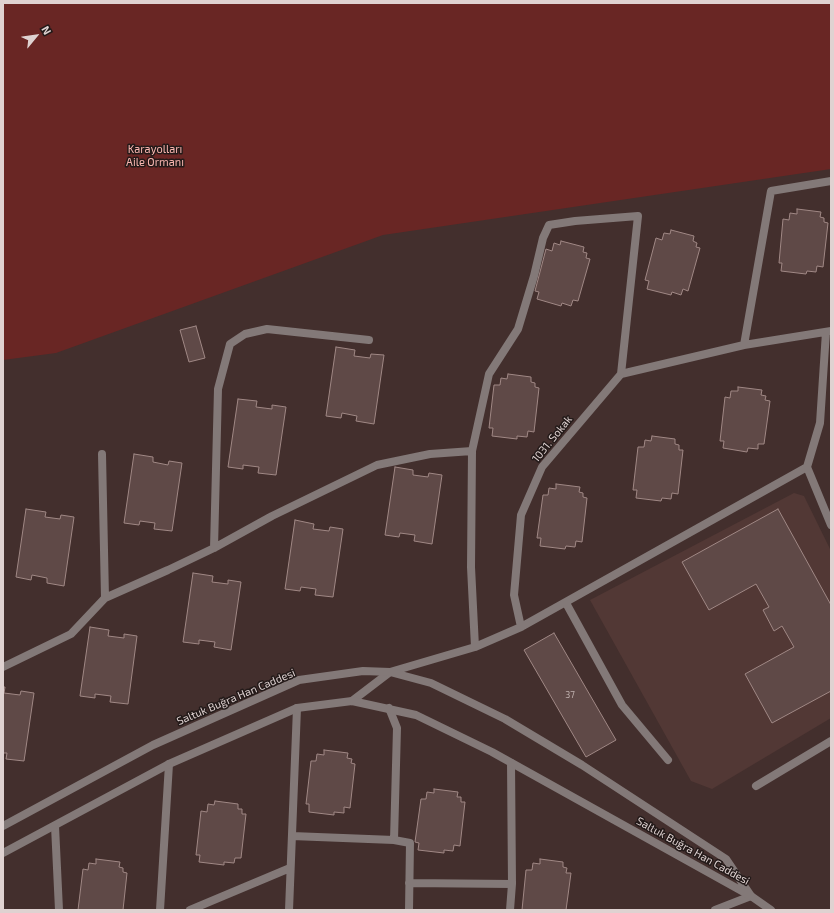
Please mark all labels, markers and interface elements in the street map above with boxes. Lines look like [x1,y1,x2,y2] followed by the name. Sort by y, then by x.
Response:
[16,16,56,56] north arrow
[39,23,55,37] text: N
[126,142,184,168] park label: Karayolları Aile Ormanı
[529,413,575,465] street label: 1031. Sokak
[175,666,297,728] street label: Saltuk Buğra Han Caddesi
[565,690,575,700] house number: 37
[634,814,752,888] street label: Saltuk Buğra Han Caddesi

